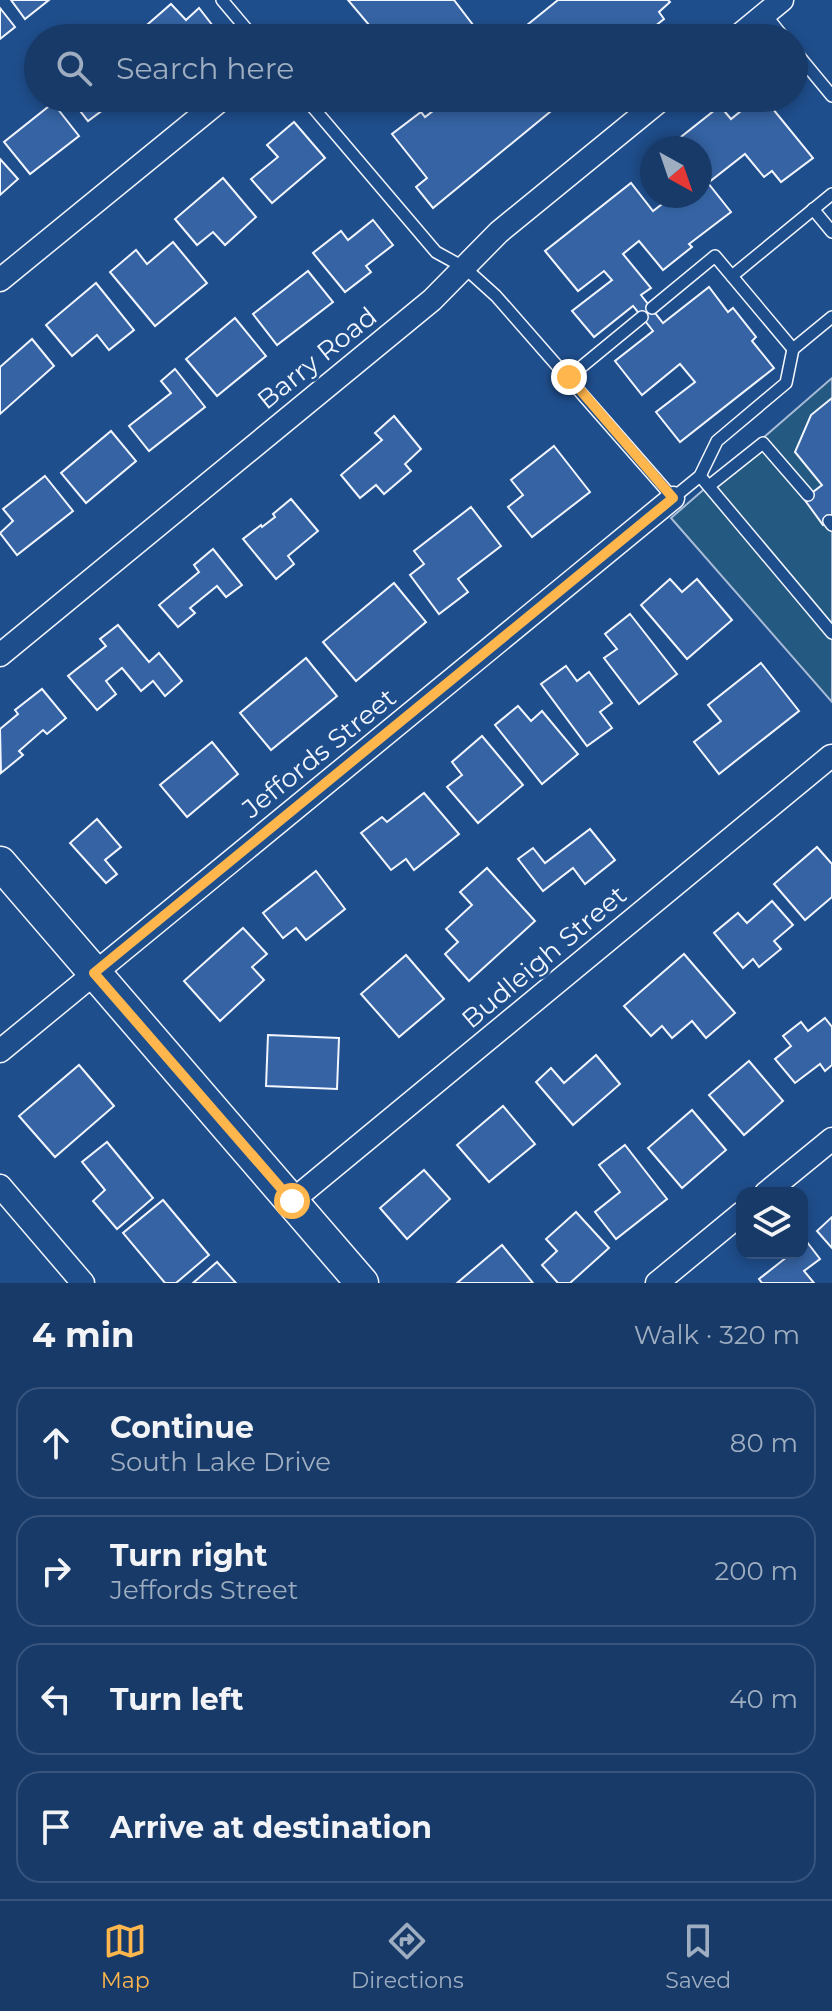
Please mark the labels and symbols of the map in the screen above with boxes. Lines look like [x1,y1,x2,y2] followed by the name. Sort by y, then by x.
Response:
[640,136,712,208] north arrow
[251,300,383,416] street label: Barry Road
[551,359,587,395] route end
[235,681,402,825] street label: Jeffords Street
[455,879,633,1035] street label: Budleigh Street
[274,1183,310,1219] route start

